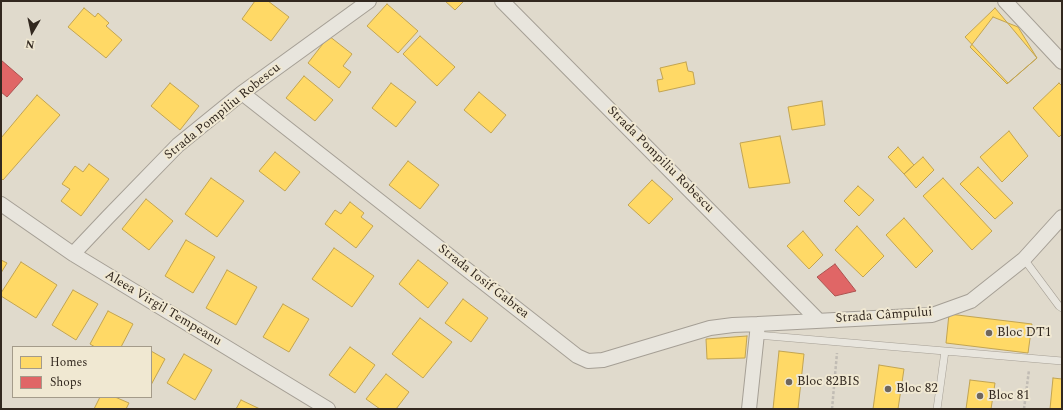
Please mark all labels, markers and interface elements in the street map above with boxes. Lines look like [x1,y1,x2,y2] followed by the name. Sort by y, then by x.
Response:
[12,12,52,52] north arrow
[24,35,36,53] text: N
[162,60,284,164] street label: Strada Pompiliu Robescu
[603,103,717,217] street label: Strada Pompiliu Robescu
[434,242,532,322] street label: Strada Iosif Gabrea
[102,268,224,350] street label: Aleea Virgil Tempeanu
[835,305,933,327] street label: Strada Câmpului
[997,325,1051,341] place label: Bloc DT1
[984,328,994,338] marker: Bloc DT1
[12,346,152,398] legend
[50,353,88,372] text: Homes
[50,373,82,392] text: Shops
[797,374,859,390] place label: Bloc 82BIS
[784,377,794,387] marker: Bloc 82BIS
[896,381,938,397] place label: Bloc 82
[883,384,893,394] marker: Bloc 82
[988,388,1030,404] place label: Bloc 81
[975,391,985,401] marker: Bloc 81

